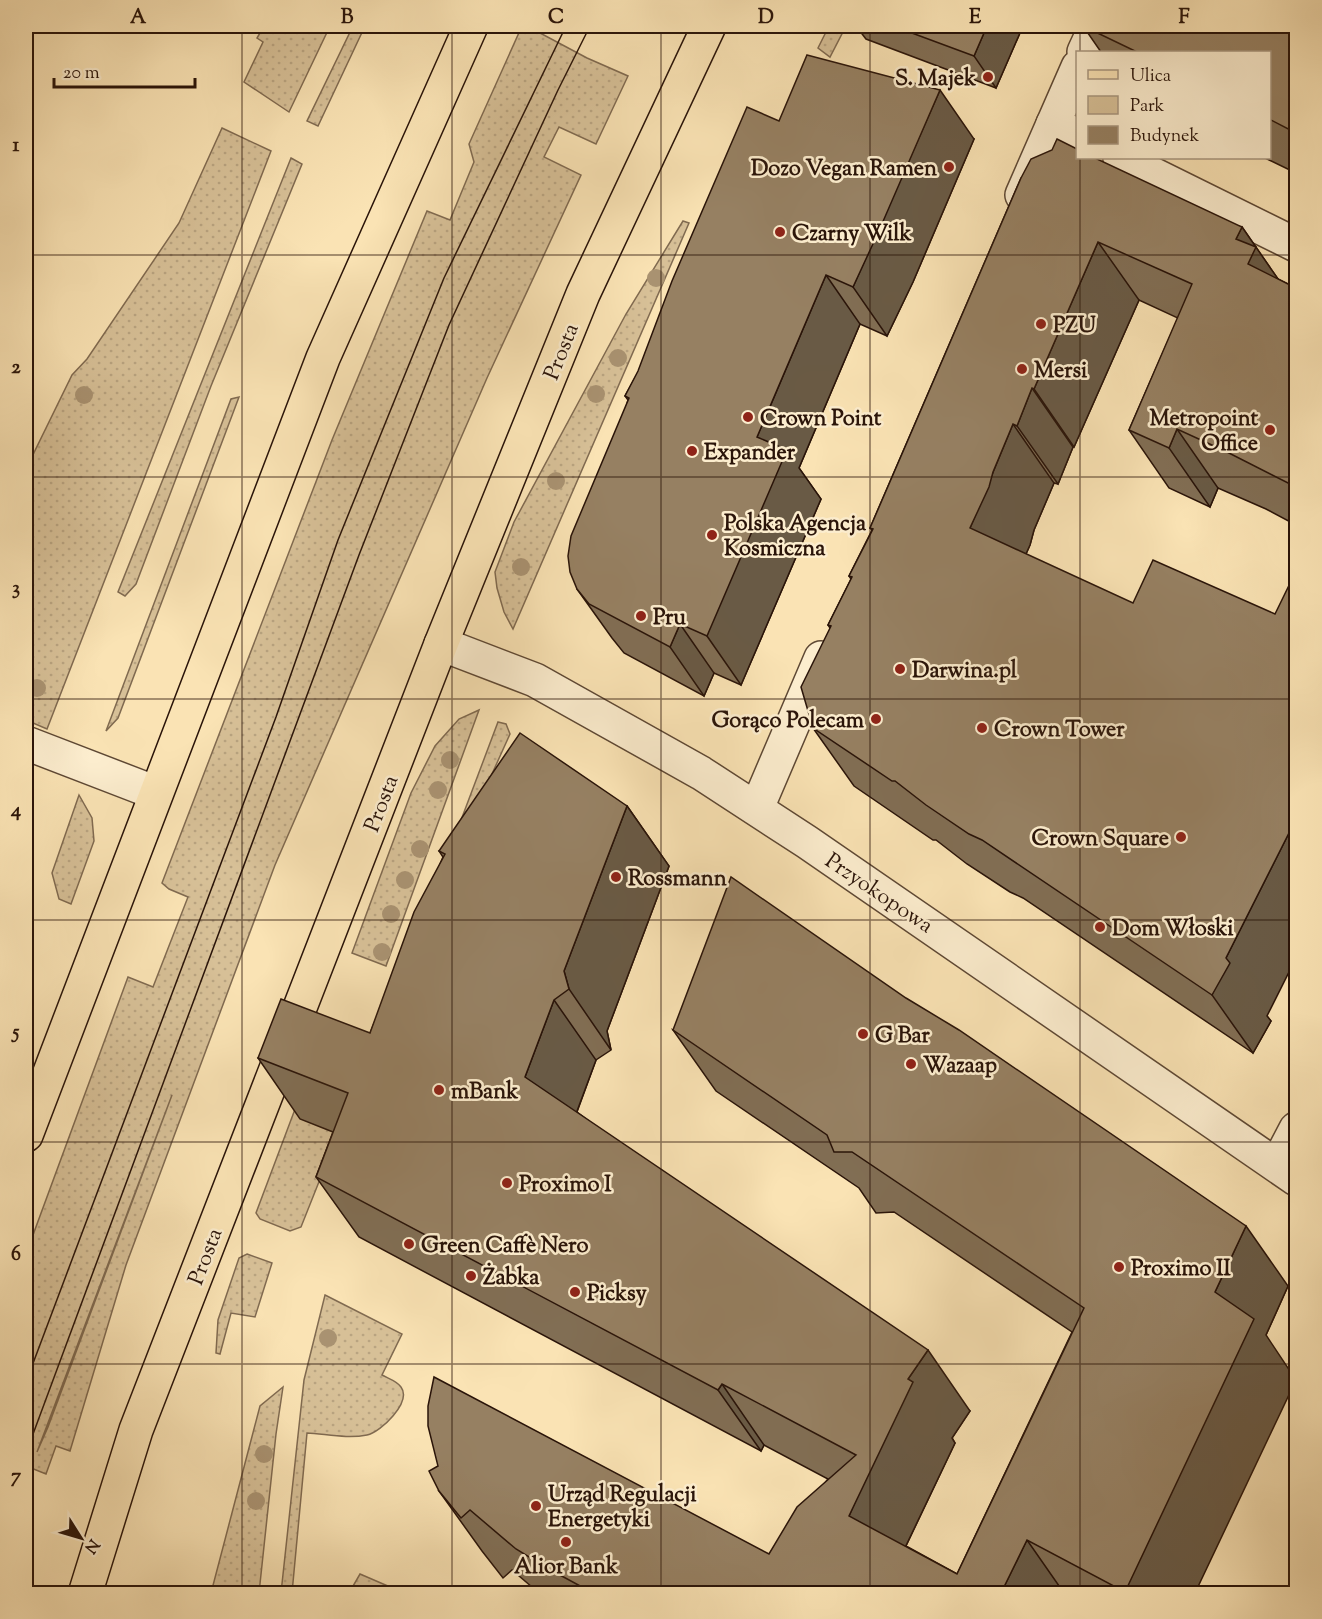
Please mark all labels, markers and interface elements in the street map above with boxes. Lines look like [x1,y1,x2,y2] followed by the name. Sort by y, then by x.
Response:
[130,4,147,33] text: A
[341,4,354,33] text: B
[548,4,564,33] text: C
[758,4,774,33] text: D
[969,4,982,33] text: E
[1178,4,1190,33] text: F
[54,51,195,89] scale bar
[1076,51,1271,159] legend
[63,61,100,87] text: 20 m
[895,64,976,96] place label: S. Majek
[1130,64,1171,90] text: Ulica
[981,70,995,84] marker: S. Majek
[1130,94,1165,120] text: Park
[1130,124,1199,150] text: Budynek
[13,132,20,161] text: 1
[751,154,937,186] place label: Dozo Vegan Ramen
[942,160,956,174] marker: Dozo Vegan Ramen
[792,219,912,251] place label: Czarny Wilk
[773,225,787,239] marker: Czarny Wilk
[1053,311,1096,343] place label: PZU
[1034,317,1048,331] marker: PZU
[537,319,589,385] street label: Prosta
[11,354,21,383] text: 2
[1034,356,1088,388] place label: Mersi
[1015,362,1029,376] marker: Mersi
[760,404,882,436] place label: Crown Point
[1150,404,1258,461] place label: Metropoint Office
[741,410,755,424] marker: Crown Point
[1263,423,1277,437] marker: Metropoint Office
[704,438,796,470] place label: Expander
[685,444,699,458] marker: Expander
[724,509,867,566] place label: Polska Agencja Kosmiczna
[705,528,719,542] marker: Polska Agencja Kosmiczna
[12,575,20,604] text: 3
[653,603,686,635] place label: Pru
[634,609,648,623] marker: Pru
[912,656,1018,688] place label: Darwina.pl
[893,662,907,676] marker: Darwina.pl
[711,706,865,738] place label: Gorąco Polecam
[869,712,883,726] marker: Gorąco Polecam
[994,715,1125,747] place label: Crown Tower
[975,721,989,735] marker: Crown Tower
[357,771,408,837] street label: Prosta
[10,797,21,826] text: 4
[1032,824,1169,856] place label: Crown Square
[1174,830,1188,844] marker: Crown Square
[818,846,939,943] street label: Przyokopowa
[628,864,727,896] place label: Rossmann
[609,870,623,884] marker: Rossmann
[1112,914,1234,946] place label: Dom Włoski
[1093,920,1107,934] marker: Dom Włoski
[11,1019,20,1048] text: 5
[875,1021,930,1053] place label: G Bar
[856,1027,870,1041] marker: G Bar
[923,1051,997,1083] place label: Wazaap
[904,1057,918,1071] marker: Wazaap
[451,1077,518,1109] place label: mBank
[432,1083,446,1097] marker: mBank
[519,1170,612,1202] place label: Proximo I
[500,1176,514,1190] marker: Proximo I
[181,1224,232,1290] street label: Prosta
[421,1231,589,1263] place label: Green Caffè Nero
[402,1237,416,1251] marker: Green Caffè Nero
[11,1241,21,1270] text: 6
[1131,1254,1231,1286] place label: Proximo II
[1112,1260,1126,1274] marker: Proximo II
[483,1262,540,1295] place label: Żabka
[464,1269,478,1283] marker: Żabka
[587,1279,647,1311] place label: Picksy
[568,1285,582,1299] marker: Picksy
[11,1463,22,1492] text: 7
[548,1480,697,1537] place label: Urząd Regulacji Energetyki
[529,1499,543,1513] marker: Urząd Regulacji Energetyki
[51,1508,111,1568] north arrow
[78,1533,104,1558] text: N
[559,1535,573,1549] marker: Alior Bank
[514,1552,618,1584] place label: Alior Bank

